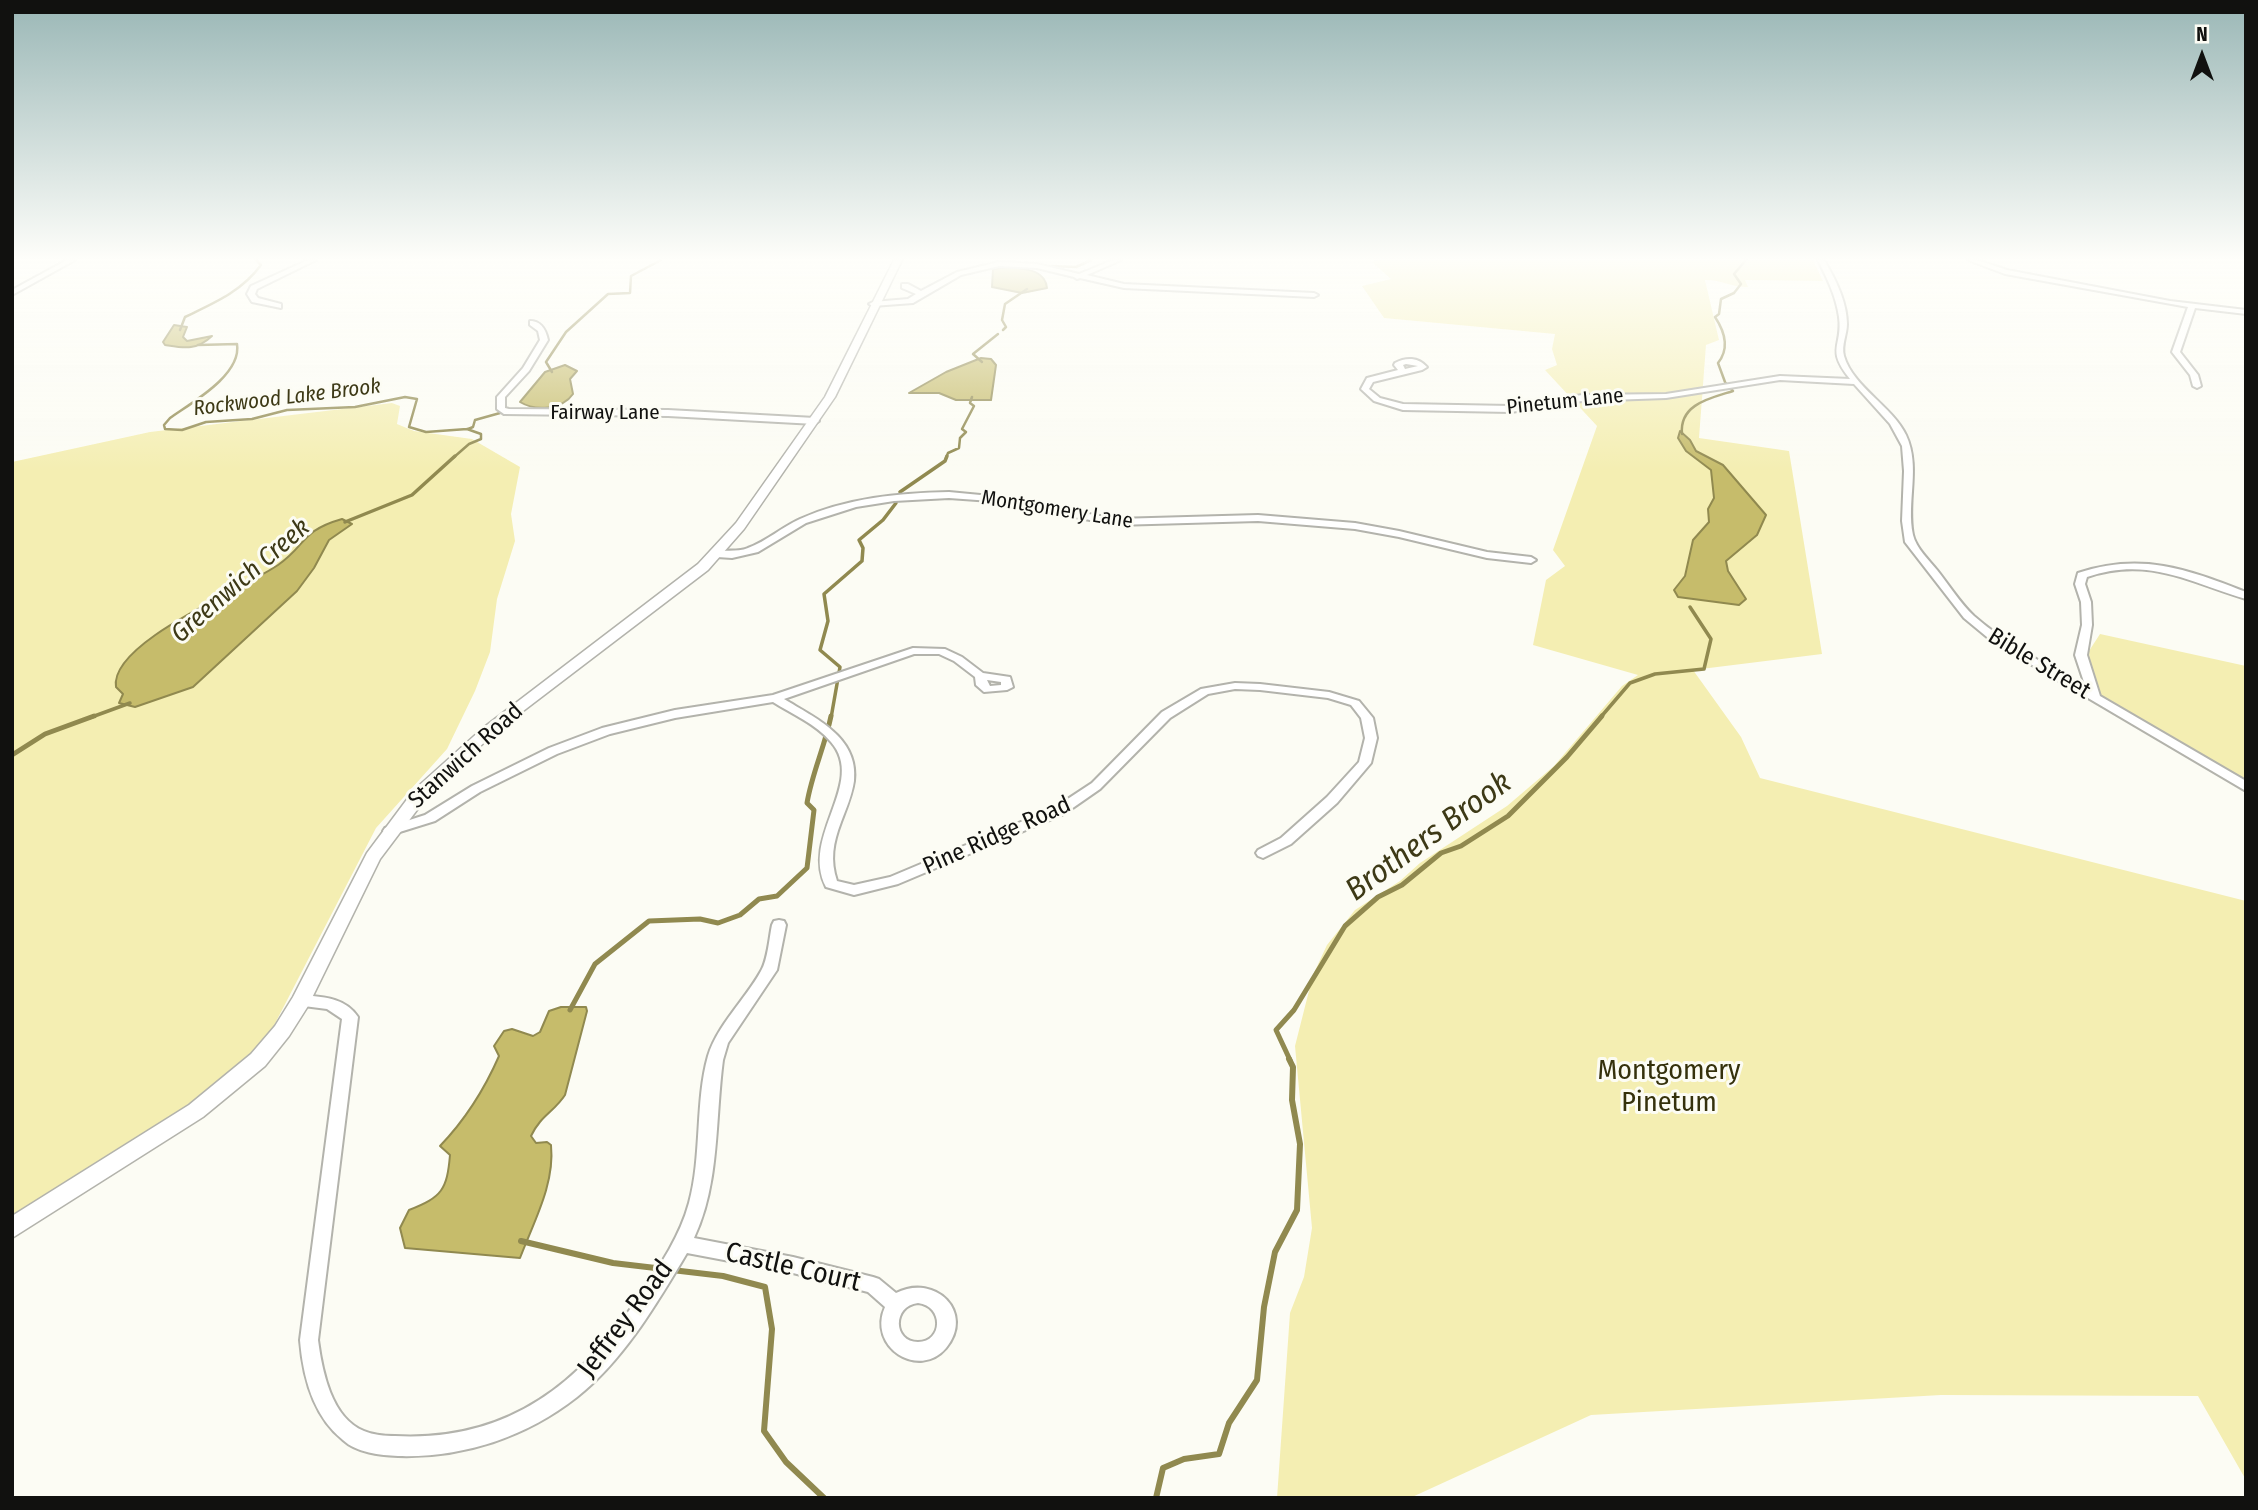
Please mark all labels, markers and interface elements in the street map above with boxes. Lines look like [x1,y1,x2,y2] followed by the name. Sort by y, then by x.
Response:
[2167,21,2237,91] north arrow
[2196,23,2208,46] text: N
[192,374,382,422] water label: Rockwood Lake Brook
[1505,383,1625,421] street label: Pinetum Lane
[550,400,660,426] street label: Fairway Lane
[979,486,1135,534] street label: Montgomery Lane
[165,512,317,650] water label: Greenwich Creek
[1982,622,2096,706] street label: Bible Street
[403,697,529,815] street label: Stanwich Road
[1339,764,1519,910] water label: Brothers Brook
[919,791,1075,881] street label: Pine Ridge Road
[1597,1054,1741,1120] park label: Montgomery Pinetum
[722,1236,864,1300] street label: Castle Court
[571,1254,681,1384] street label: Jeffrey Road

